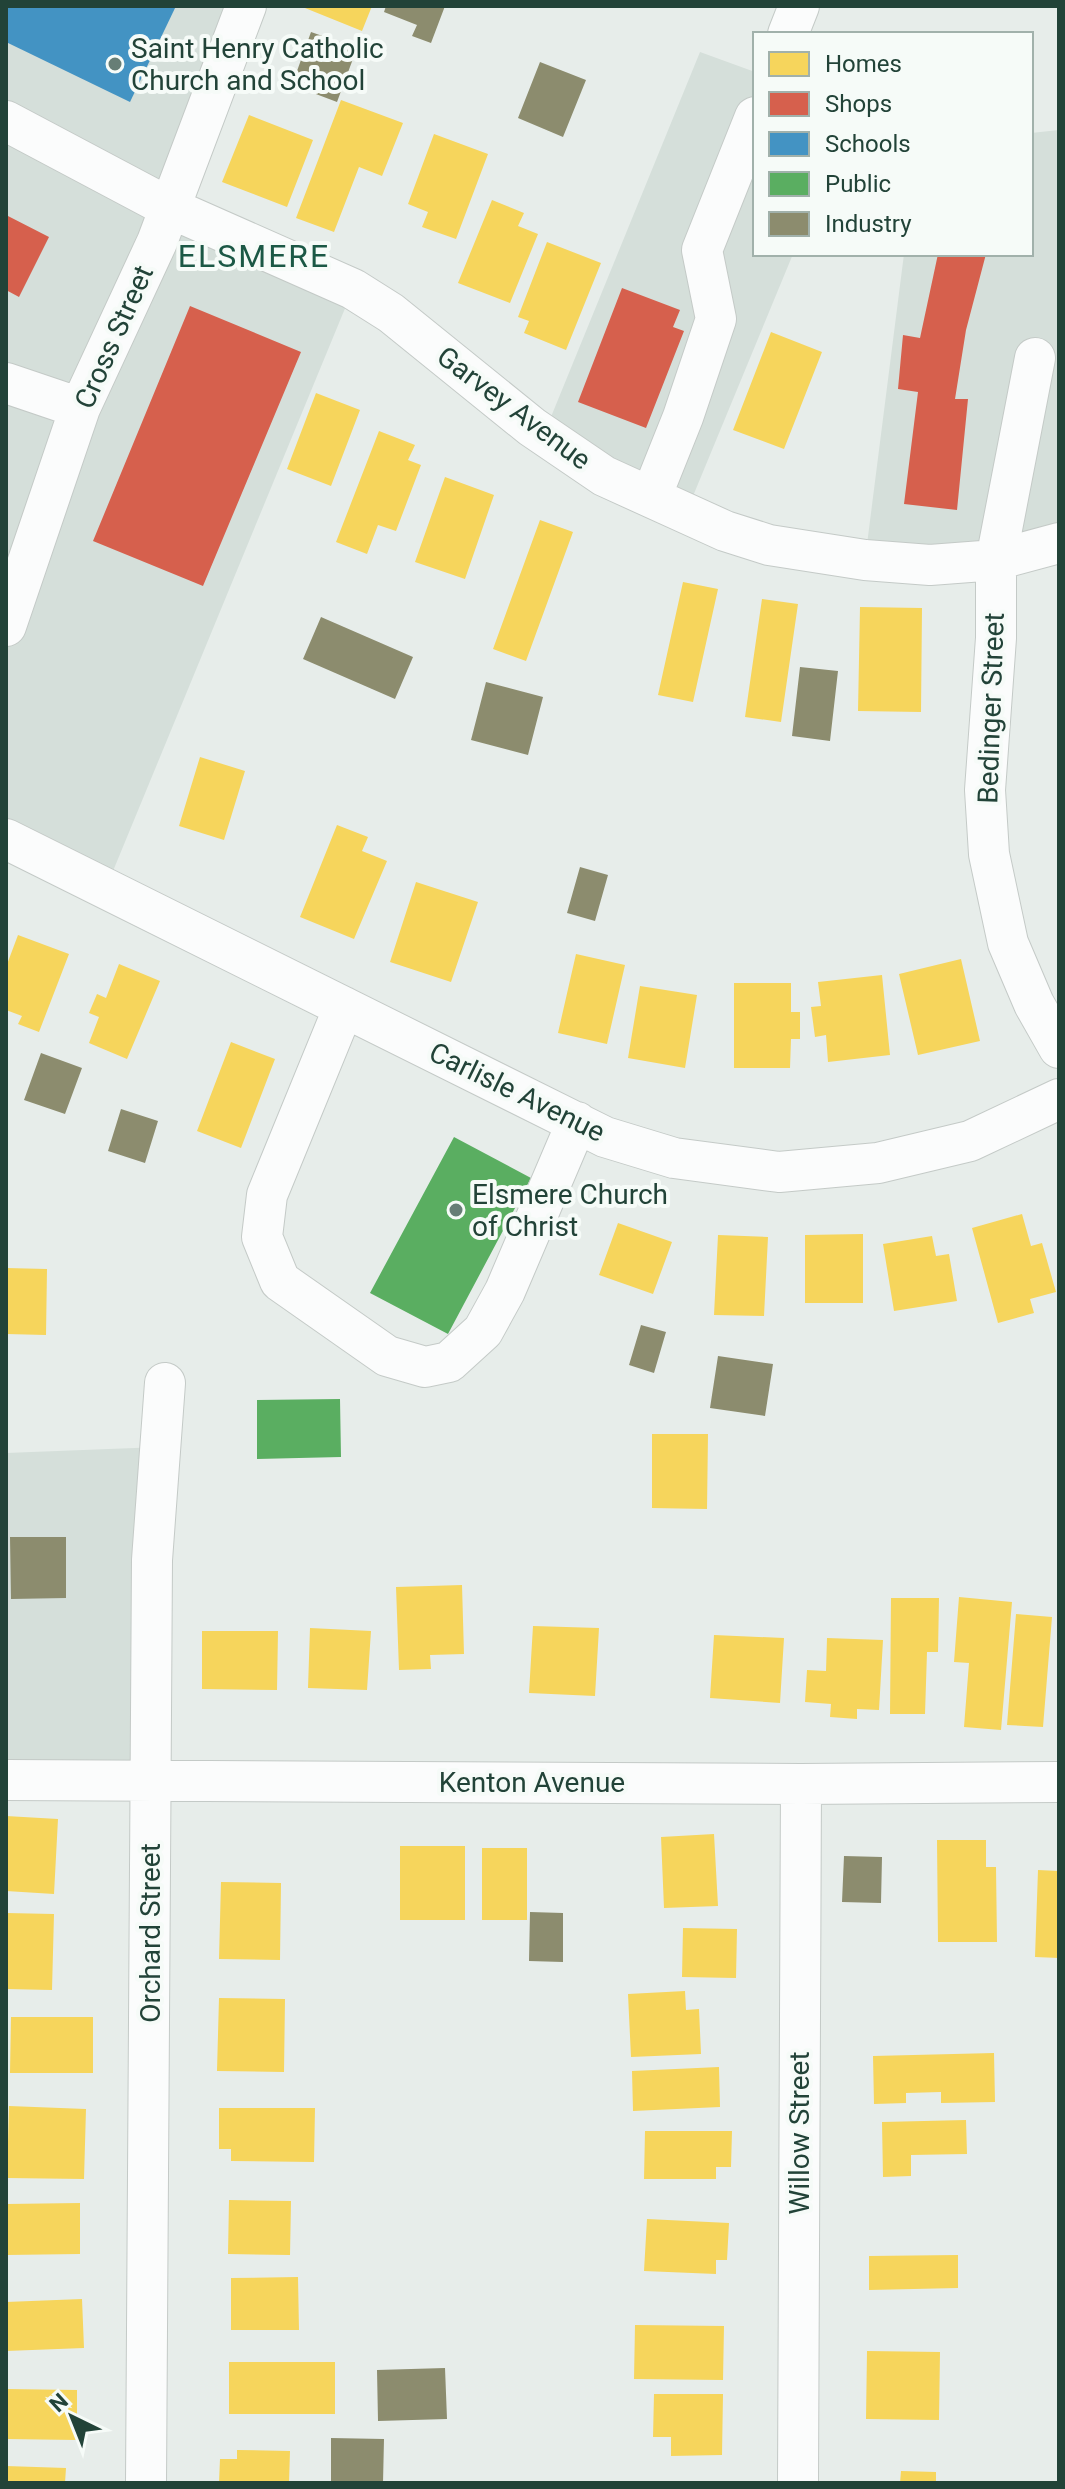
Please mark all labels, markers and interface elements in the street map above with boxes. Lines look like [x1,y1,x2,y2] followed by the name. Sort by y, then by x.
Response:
[131,32,384,97] place label: Saint Henry Catholic Church and School
[753,32,1033,256] legend
[825,50,902,78] text: Homes
[106,55,124,73] marker: Saint Henry Catholic Church and School
[825,90,892,118] text: Shops
[825,130,911,158] text: Schools
[825,170,891,198] text: Public
[825,210,912,238] text: Industry
[178,237,330,275] district label: ELSMERE
[68,260,160,414] street label: Cross Street
[431,339,597,477] street label: Garvey Avenue
[971,612,1011,804] street label: Bedinger Street
[424,1035,610,1149] street label: Carlisle Avenue
[472,1178,668,1243] place label: Elsmere Church of Christ
[447,1201,465,1219] marker: Elsmere Church of Christ
[439,1766,625,1799] street label: Kenton Avenue
[134,1843,167,2023] street label: Orchard Street
[783,2051,816,2215] street label: Willow Street
[32,2377,112,2457] north arrow
[44,2388,73,2417] text: N

